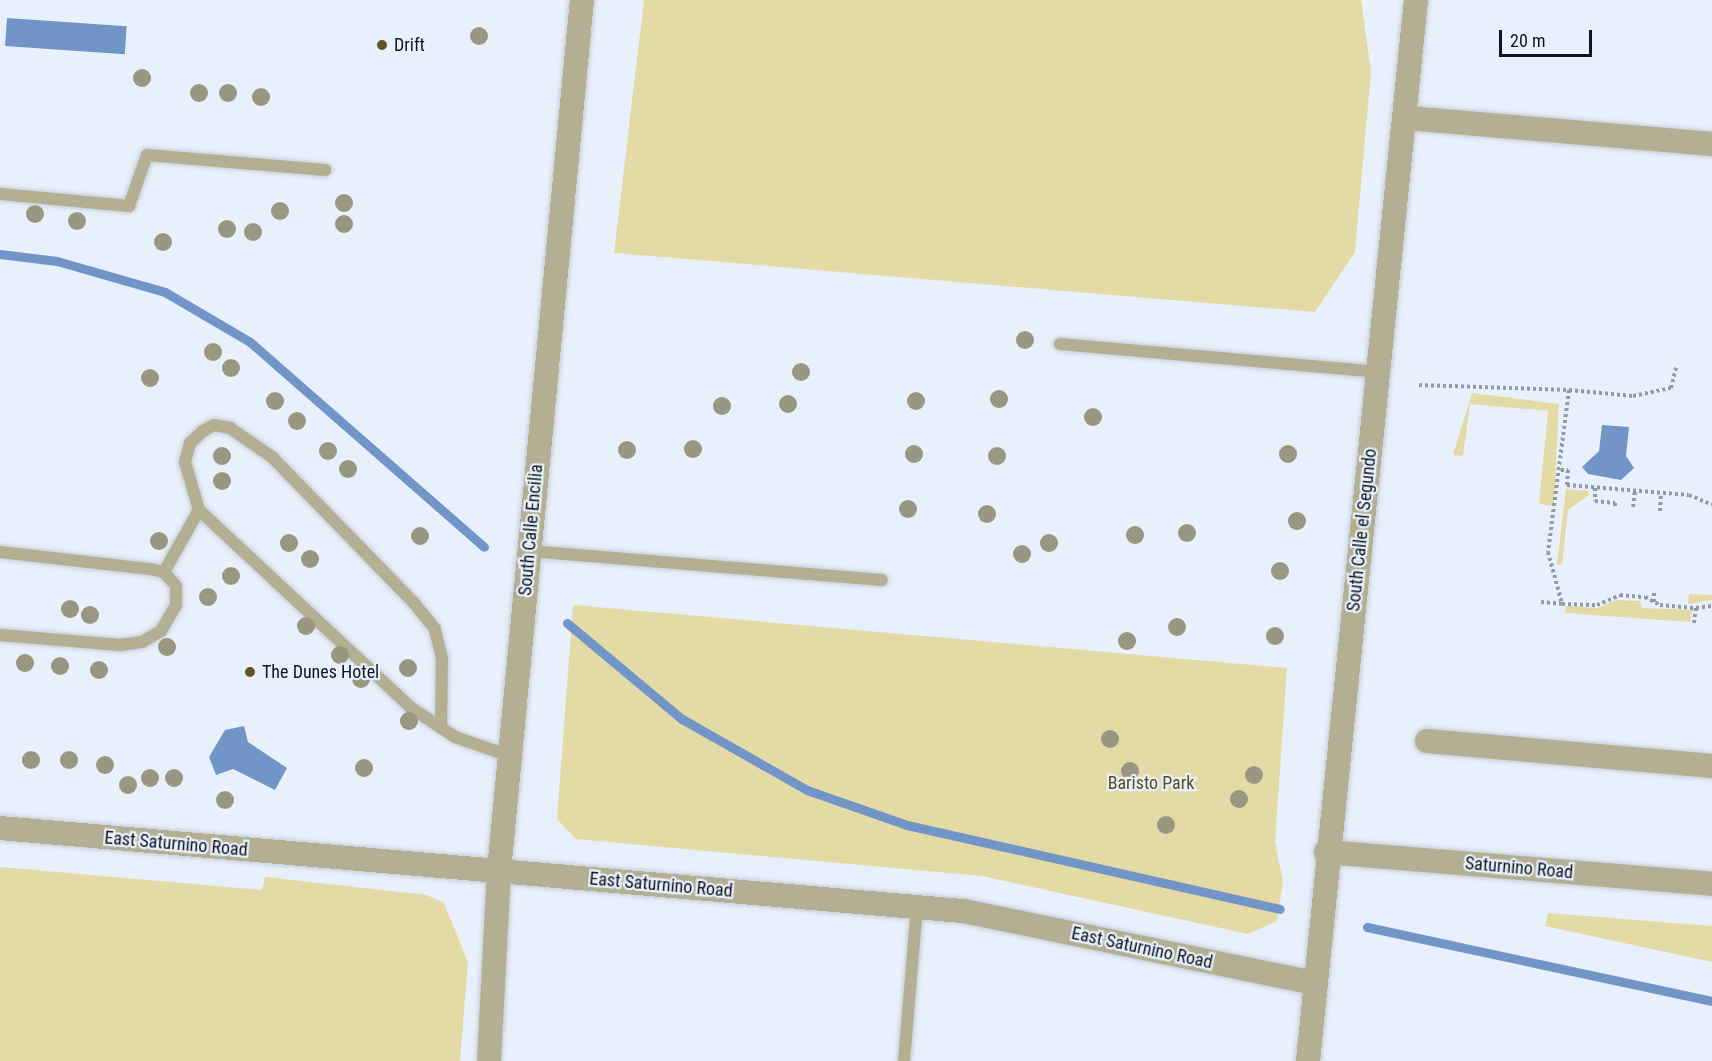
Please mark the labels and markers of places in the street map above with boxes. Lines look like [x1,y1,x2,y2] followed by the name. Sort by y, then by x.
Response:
[394,34,425,56] place label: Drift
[375,38,389,52] marker: Drift
[262,661,379,683] place label: The Dunes Hotel
[243,665,257,679] marker: The Dunes Hotel

